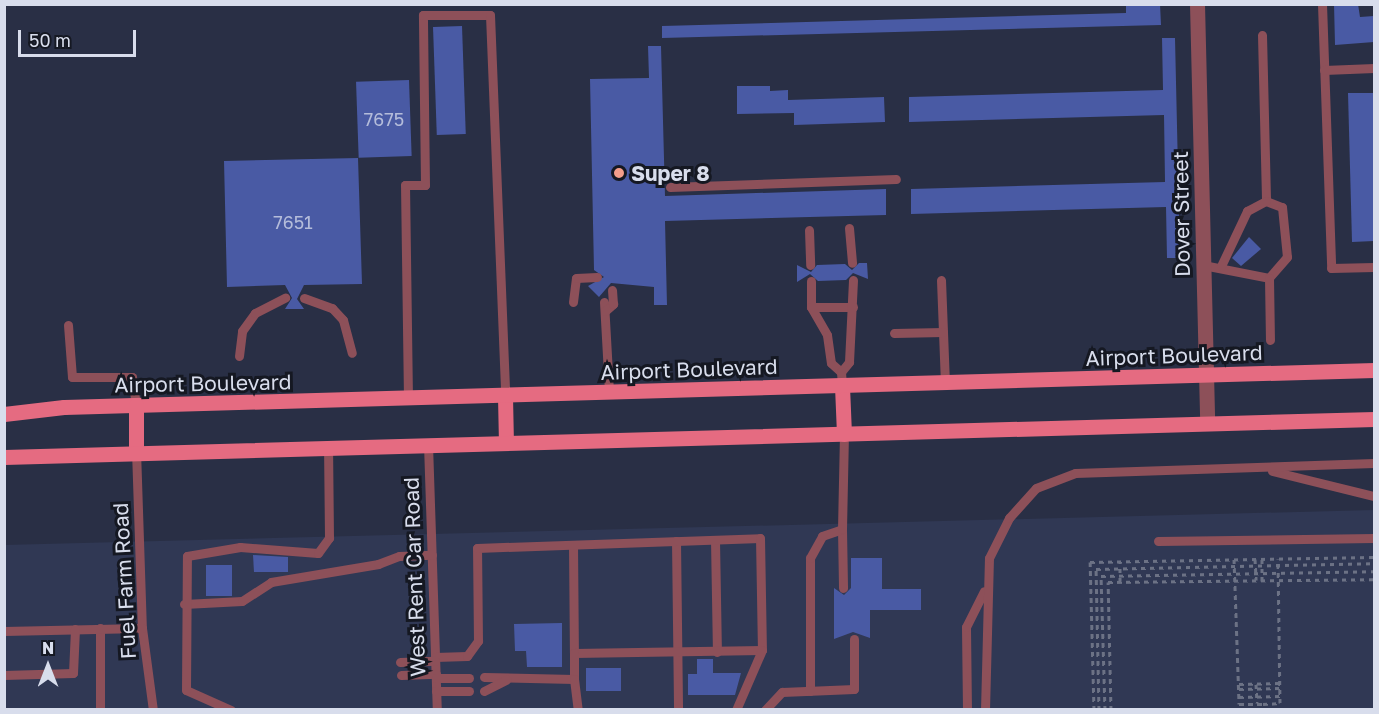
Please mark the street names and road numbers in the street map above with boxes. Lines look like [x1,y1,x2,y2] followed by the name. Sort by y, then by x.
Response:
[1167,151,1195,277] street label: Dover Street
[1085,339,1263,371] street label: Airport Boulevard
[600,353,778,385] street label: Airport Boulevard
[114,369,292,397] street label: Airport Boulevard
[398,477,430,677] street label: West Rent Car Road
[107,502,141,660] street label: Fuel Farm Road

